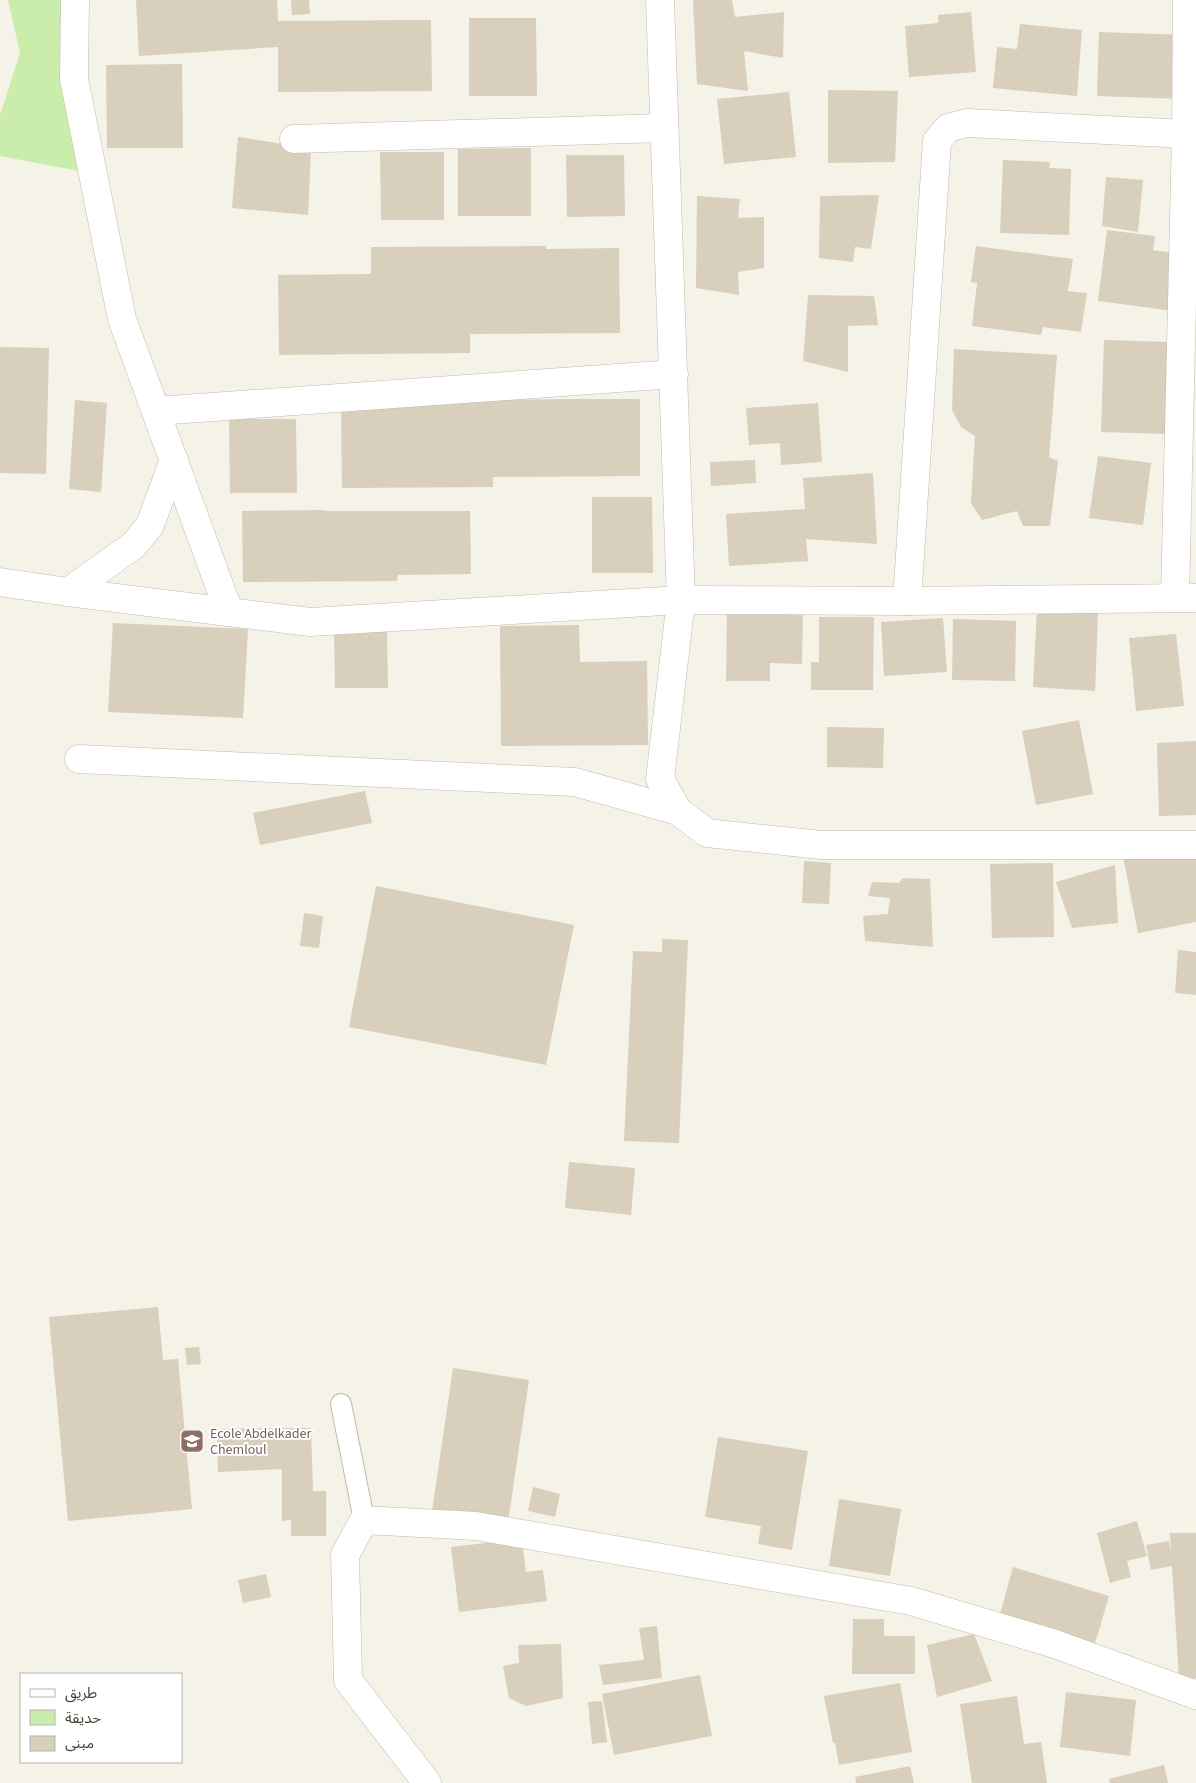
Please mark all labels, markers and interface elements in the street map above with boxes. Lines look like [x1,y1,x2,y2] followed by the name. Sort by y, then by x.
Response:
[210,1424,311,1460] place label: Ecole Abdelkader Chemloul
[179,1428,205,1454] school or university icon: Ecole Abdelkader Chemloul
[20,1673,182,1763] legend
[65,1683,97,1704] text: طريق
[65,1708,101,1729] text: حديقة
[65,1733,94,1754] text: مبنى

